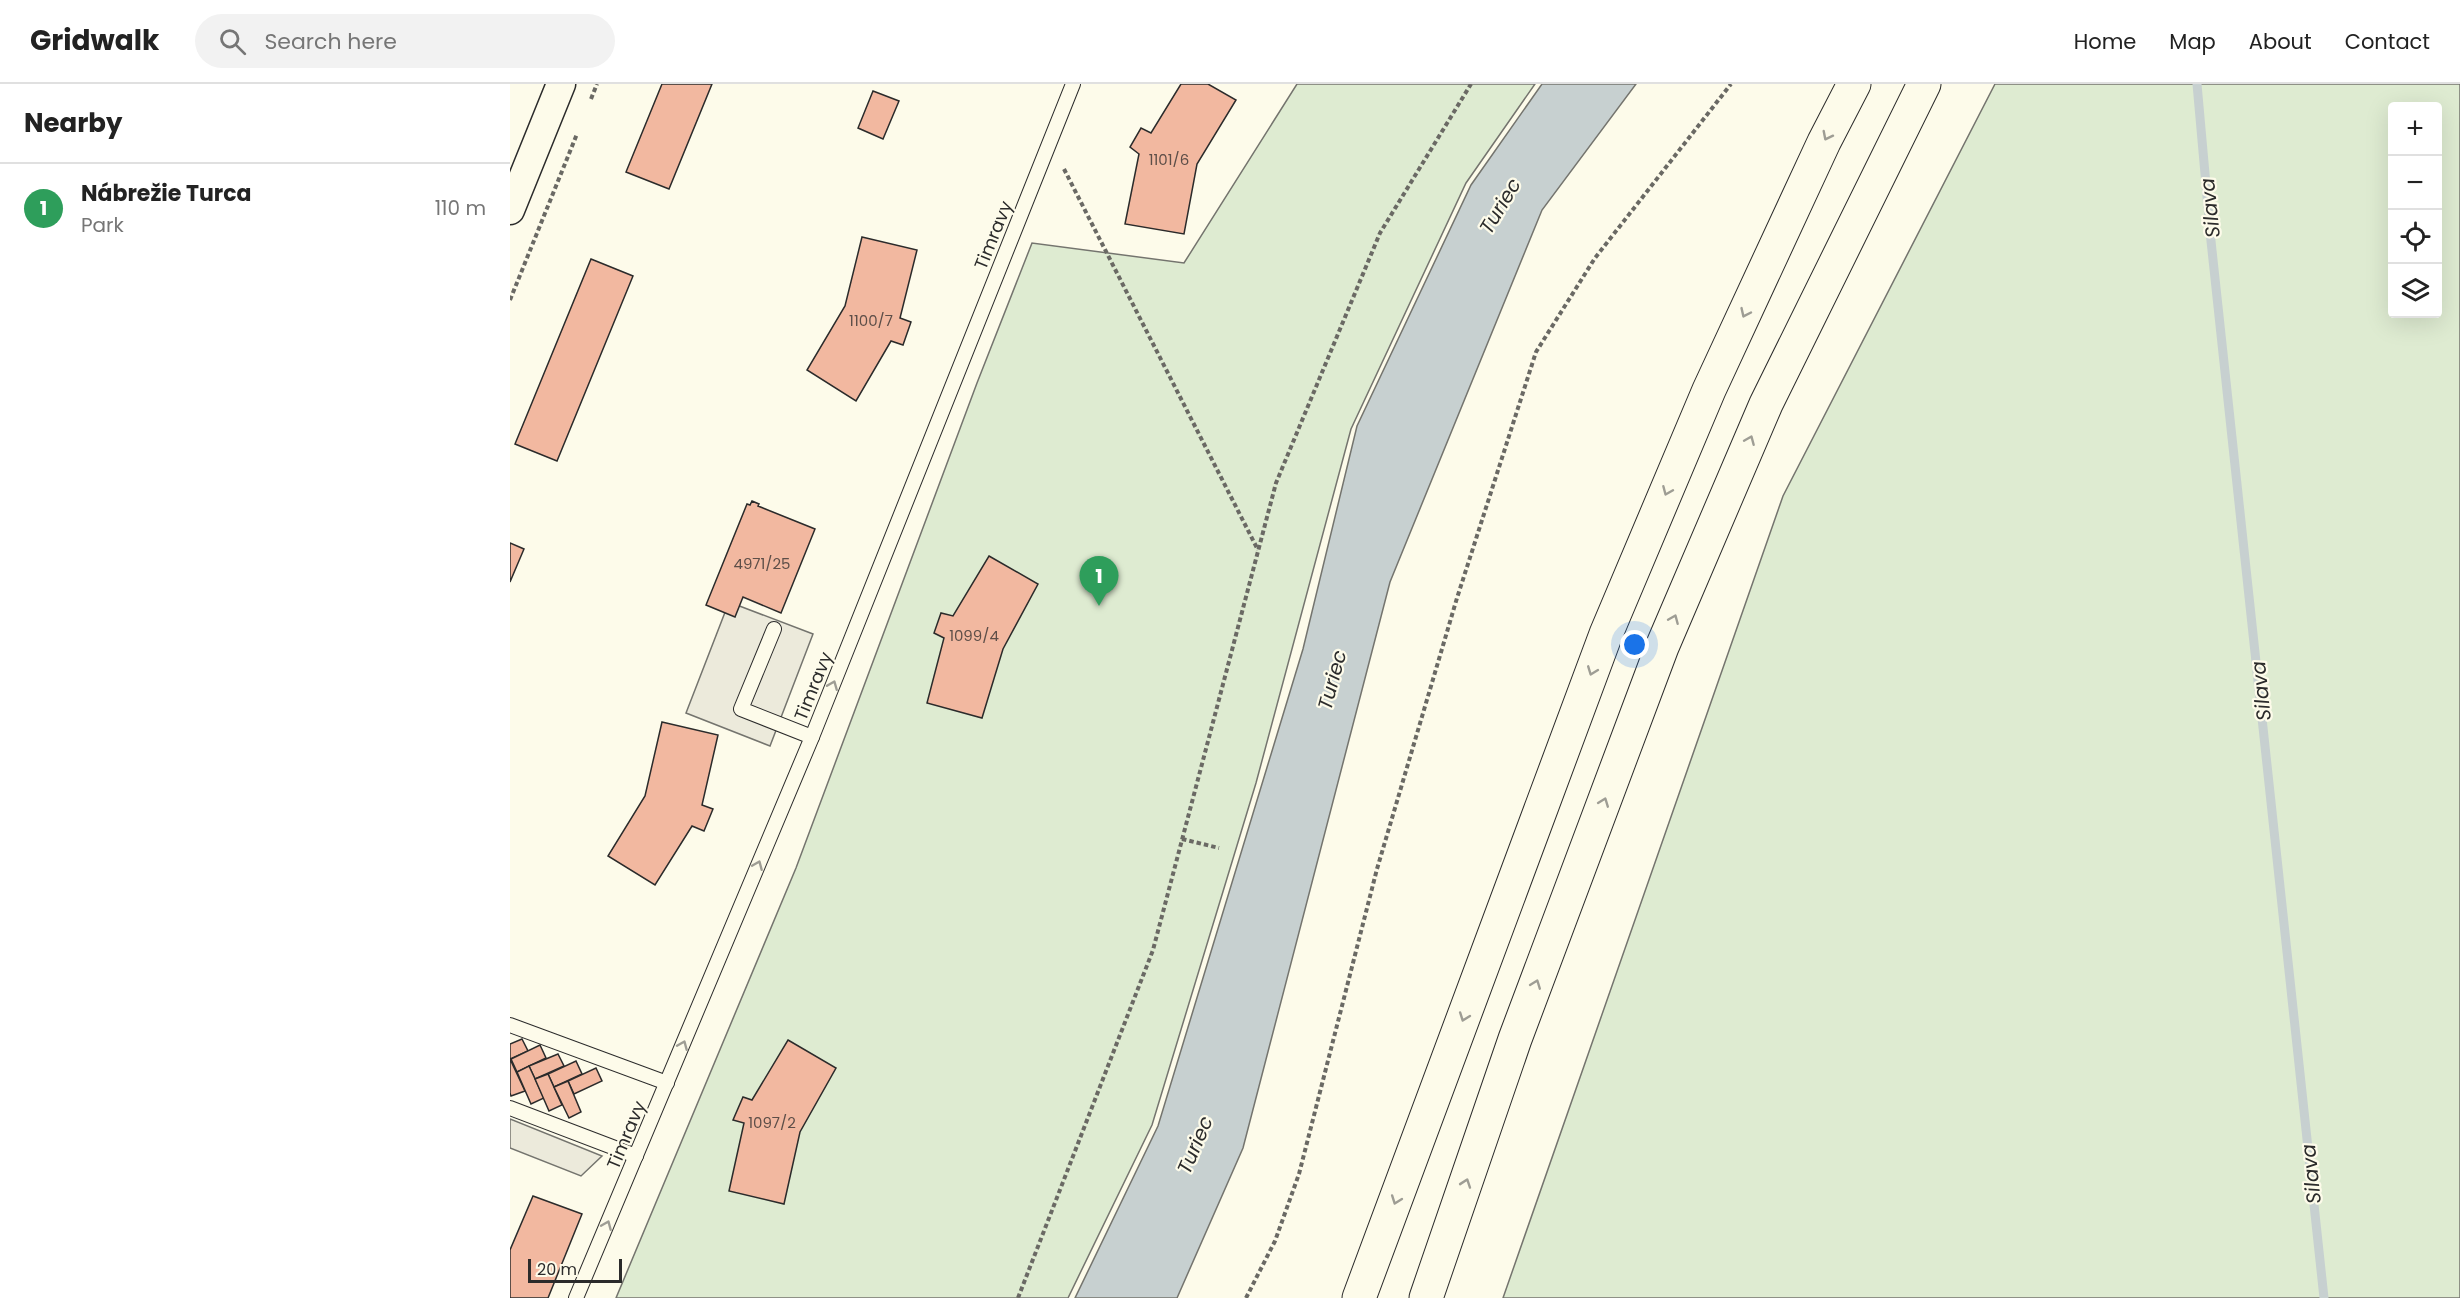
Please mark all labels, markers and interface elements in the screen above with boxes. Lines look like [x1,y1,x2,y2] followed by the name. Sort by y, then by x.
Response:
[195,14,615,68] search box
[30,21,159,60] text: Gridwalk
[216,25,249,58] icon: search
[264,26,397,57] text: Search here
[2074,27,2136,56] text: Home
[2169,27,2216,56] text: Map
[2249,27,2312,56] text: About
[2345,27,2430,56] text: Contact
[2388,102,2442,318] map controls
[2388,102,2442,156] button: +
[24,105,122,141] text: Nearby
[1823,130,1835,141] one-way arrow
[1149,149,1189,170] house number: 1101/6
[2388,156,2442,210] button: −
[1472,173,1528,239] water label: Turiec
[2193,177,2227,239] water label: Silava
[81,178,252,209] text: Nábrežie Turca
[40,194,47,222] text: 1
[435,194,486,222] text: 110 m
[968,197,1018,273] street label: Timravy
[2388,210,2442,264] button: locate
[81,211,124,239] text: Park
[2388,264,2442,318] button: layers
[1740,306,1752,317] one-way arrow
[849,310,893,331] house number: 1100/7
[1743,435,1755,446] one-way arrow
[1662,485,1674,496] one-way arrow
[733,553,791,574] house number: 4971/25
[1080,556,1118,606] pin: 1
[1667,615,1679,626] one-way arrow
[949,625,999,646] house number: 1099/4
[1620,630,1649,659] your location
[1311,647,1353,713] water label: Turiec
[788,648,838,724] street label: Timravy
[2244,660,2278,722] water label: Silava
[1587,666,1600,676] one-way arrow
[826,680,838,691] one-way arrow
[1597,797,1609,808] one-way arrow
[751,861,763,872] one-way arrow
[1528,979,1541,990] one-way arrow
[1458,1011,1471,1022] one-way arrow
[676,1040,688,1051] one-way arrow
[600,1097,652,1173] street label: Timravy
[748,1112,796,1133] house number: 1097/2
[1170,1112,1220,1178] water label: Turiec
[2294,1143,2328,1205] water label: Silava
[1458,1178,1471,1189] one-way arrow
[1390,1194,1403,1205] one-way arrow
[600,1220,612,1231] one-way arrow
[528,1256,622,1284] scale bar
[537,1258,577,1281] text: 20 m

